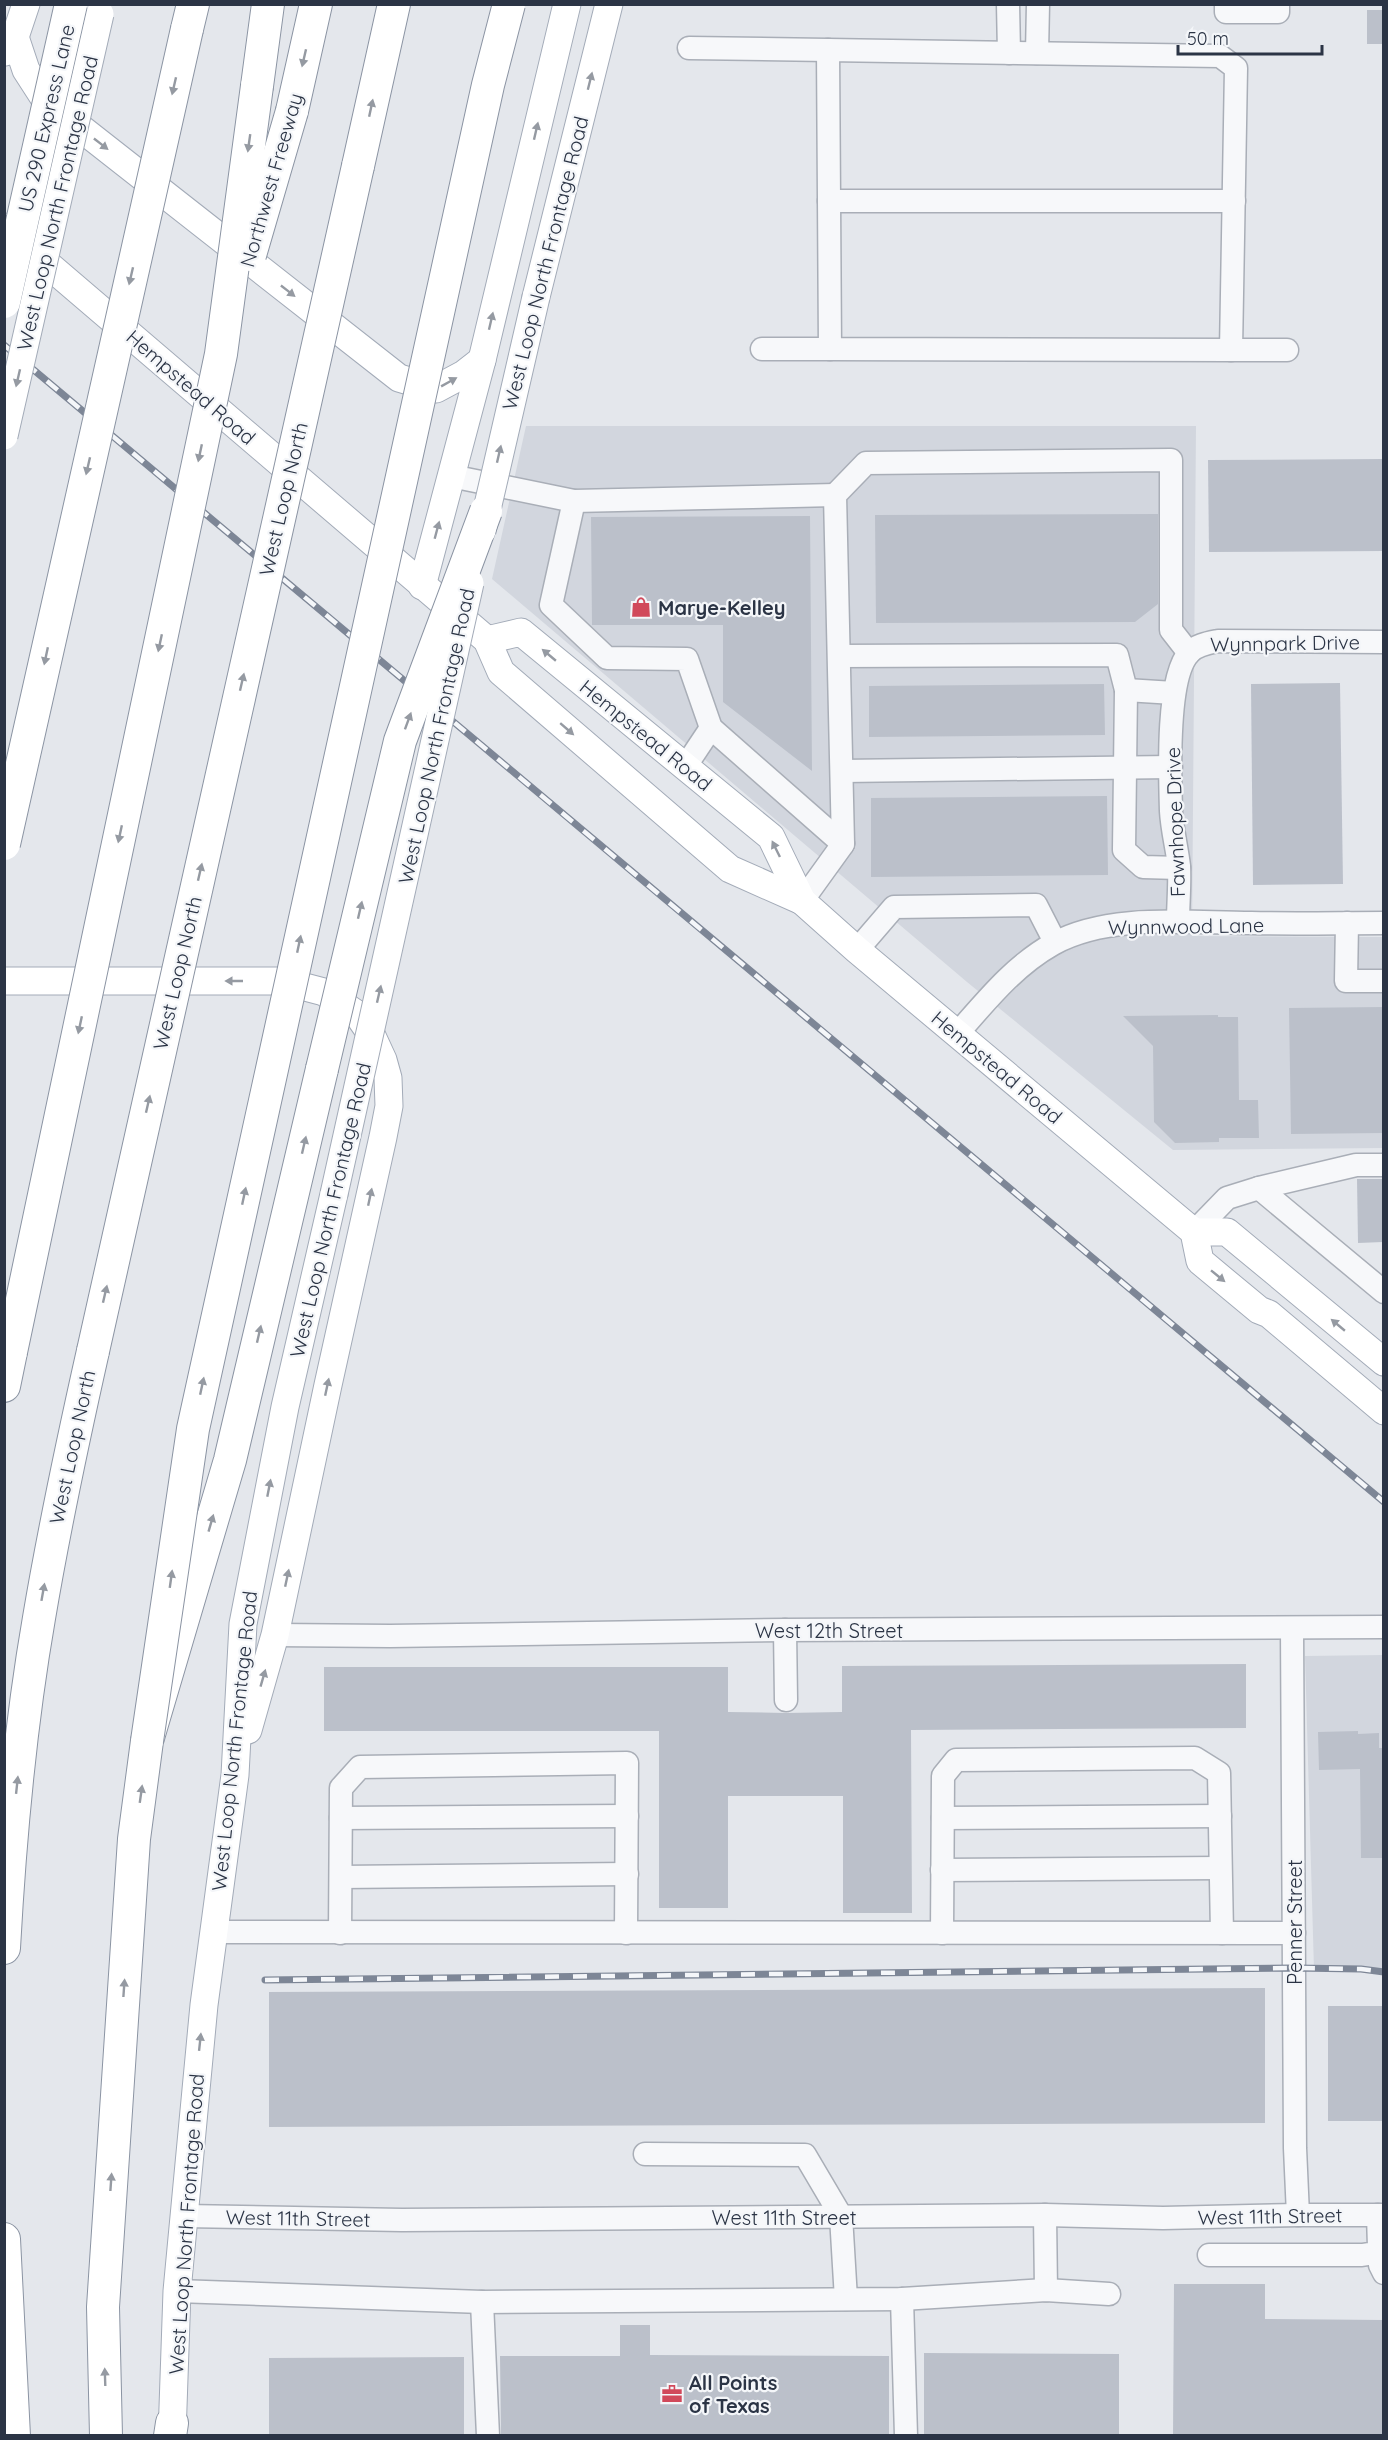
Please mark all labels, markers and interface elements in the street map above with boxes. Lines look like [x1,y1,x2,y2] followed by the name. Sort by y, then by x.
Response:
[1178,18,1322,56] scale bar
[12,22,80,214] street label: US 290 Express Lane
[1187,27,1229,50] text: 50 m
[299,48,308,67] one-way arrow
[11,53,103,353] street label: West Loop North Frontage Road
[585,72,595,90] one-way arrow
[169,76,179,95] one-way arrow
[234,90,308,270] street label: Northwest Freeway
[367,99,376,118] one-way arrow
[496,114,594,412] street label: West Loop North Frontage Road
[532,122,542,140] one-way arrow
[244,134,253,153] one-way arrow
[94,138,109,150] one-way arrow
[126,267,136,285] one-way arrow
[280,284,296,297] one-way arrow
[487,311,496,330] one-way arrow
[121,324,261,450] street label: Hempstead Road
[12,369,22,387] one-way arrow
[441,377,458,387] one-way arrow
[253,420,313,578] street label: West Loop North
[195,443,204,462] one-way arrow
[495,445,505,463] one-way arrow
[83,457,92,476] one-way arrow
[433,521,443,539] one-way arrow
[392,586,480,886] street label: West Loop North Frontage Road
[629,595,653,619] shop icon: Marye-Kelley
[658,595,786,620] place label: Marye-Kelley
[1210,629,1360,657] street label: Wynnpark Drive
[155,634,164,653] one-way arrow
[41,647,50,666] one-way arrow
[542,649,557,662] one-way arrow
[238,673,248,691] one-way arrow
[575,674,717,796] street label: Hempstead Road
[404,712,413,730] one-way arrow
[559,722,575,735] one-way arrow
[1160,747,1190,897] street label: Fawnhope Drive
[115,825,124,844] one-way arrow
[772,840,781,857] one-way arrow
[195,863,205,881] one-way arrow
[147,894,207,1052] street label: West Loop North
[356,901,366,919] one-way arrow
[1108,912,1264,940] street label: Wynnwood Lane
[295,934,304,953] one-way arrow
[225,976,244,986] one-way arrow
[375,984,384,1003] one-way arrow
[927,1005,1067,1129] street label: Hempstead Road
[75,1016,84,1035] one-way arrow
[284,1060,376,1360] street label: West Loop North Frontage Road
[144,1094,153,1113] one-way arrow
[300,1135,310,1154] one-way arrow
[240,1186,249,1205] one-way arrow
[366,1187,375,1206] one-way arrow
[1210,1269,1225,1282] one-way arrow
[101,1285,111,1303] one-way arrow
[1331,1319,1346,1331] one-way arrow
[255,1325,265,1344] one-way arrow
[43,1368,101,1526] street label: West Loop North
[198,1377,208,1396] one-way arrow
[323,1378,333,1396] one-way arrow
[265,1478,274,1497] one-way arrow
[207,1514,216,1532] one-way arrow
[283,1568,292,1587] one-way arrow
[167,1569,176,1588] one-way arrow
[39,1582,48,1601] one-way arrow
[206,1590,262,1892] street label: West Loop North Frontage Road
[755,1618,904,1643] street label: West 12th Street
[259,1669,268,1687] one-way arrow
[12,1776,22,1795] one-way arrow
[136,1784,145,1803] one-way arrow
[1282,1859,1307,1985] street label: Penner Street
[120,1978,129,1997] one-way arrow
[195,2033,205,2052] one-way arrow
[163,2073,209,2375] street label: West Loop North Frontage Road
[106,2173,116,2192] one-way arrow
[1197,2202,1343,2230] street label: West 11th Street
[225,2204,371,2232] street label: West 11th Street
[712,2205,857,2230] street label: West 11th Street
[100,2368,109,2387] one-way arrow
[689,2370,777,2418] place label: All Points of Texas
[660,2382,684,2406] office icon: All Points of Texas

